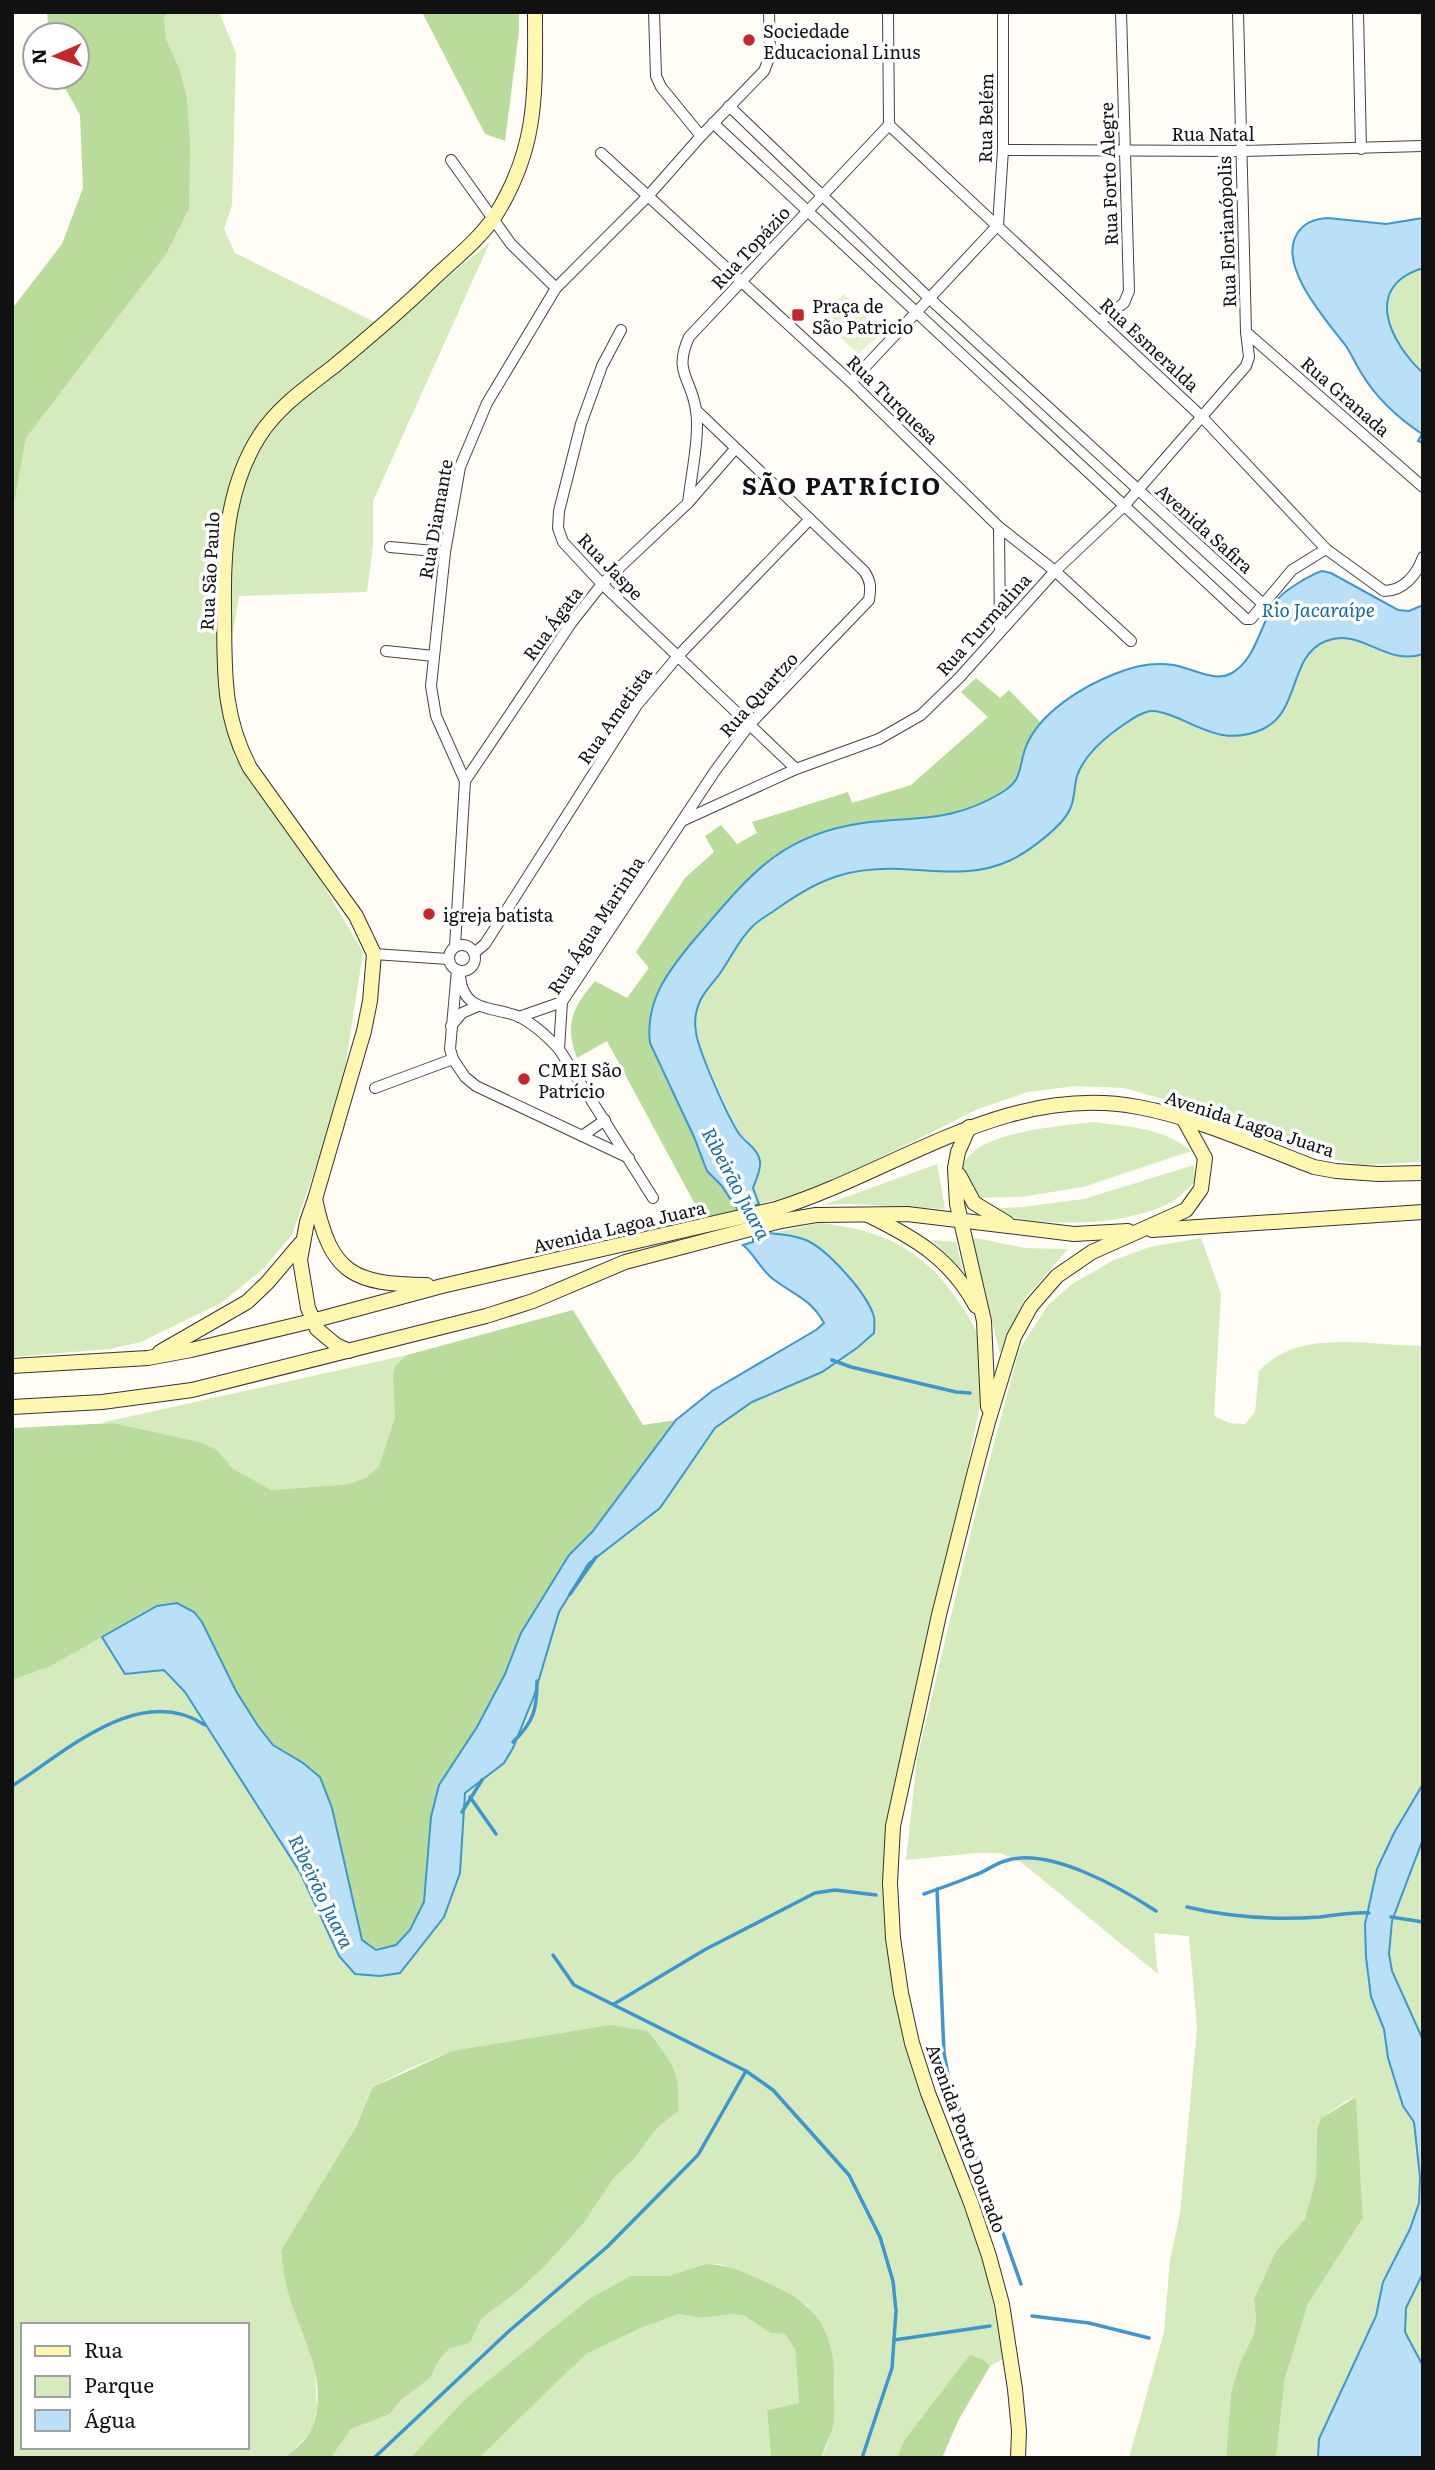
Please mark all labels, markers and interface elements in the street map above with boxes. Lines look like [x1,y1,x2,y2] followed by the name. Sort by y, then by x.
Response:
[763,17,920,65] place label: Sociedade Educacional Linus
[21,21,91,91] north arrow
[741,32,757,48] marker: Sociedade Educacional Linus
[24,48,52,65] text: N
[971,73,999,163] street label: Rua Belém
[1092,102,1124,246] street label: Rua Forto Alegre
[1171,120,1255,147] street label: Rua Natal
[1210,156,1242,308] street label: Rua Florianópolis
[704,199,796,295] street label: Rua Topázio
[1094,291,1206,398] street label: Rua Esmeralda
[812,292,913,340] place label: Praça de São Patricio
[790,307,806,323] marker: Praça de São Patricio
[841,348,945,450] street label: Rua Turquesa
[1295,349,1397,443] street label: Rua Granada
[411,457,459,581] street label: Rua Diamante
[742,467,942,502] district label: SÃO PATRÍCIO
[1150,477,1260,579] street label: Avenida Safira
[192,511,226,631] street label: Rua São Paulo
[572,526,650,606] street label: Rua Jaspe
[929,566,1037,682] street label: Rua Turmalina
[516,580,588,666] street label: Rua Ágata
[1261,595,1375,623] water label: Rio Jacaraípe
[712,645,804,743] street label: Rua Quartzo
[570,660,658,770] street label: Rua Ametista
[540,850,650,1000] street label: Rua Água Marinha
[443,901,554,928] place label: igreja batista
[421,906,437,922] marker: igreja batista
[538,1056,622,1104] place label: CMEI São Patrício
[516,1071,532,1087] marker: CMEI São Patrício
[1162,1083,1338,1163] street label: Avenida Lagoa Juara
[696,1122,778,1244] water label: Ribeirão Juara
[530,1193,708,1259] street label: Avenida Lagoa Juara
[282,1829,362,1953] water label: Ribeirão Juara
[920,2040,1014,2236] street label: Avenida Porto Dourado
[21,2323,248,2449] legend
[84,2333,124,2364] text: Rua
[84,2368,154,2399] text: Parque
[84,2403,136,2434] text: Água

